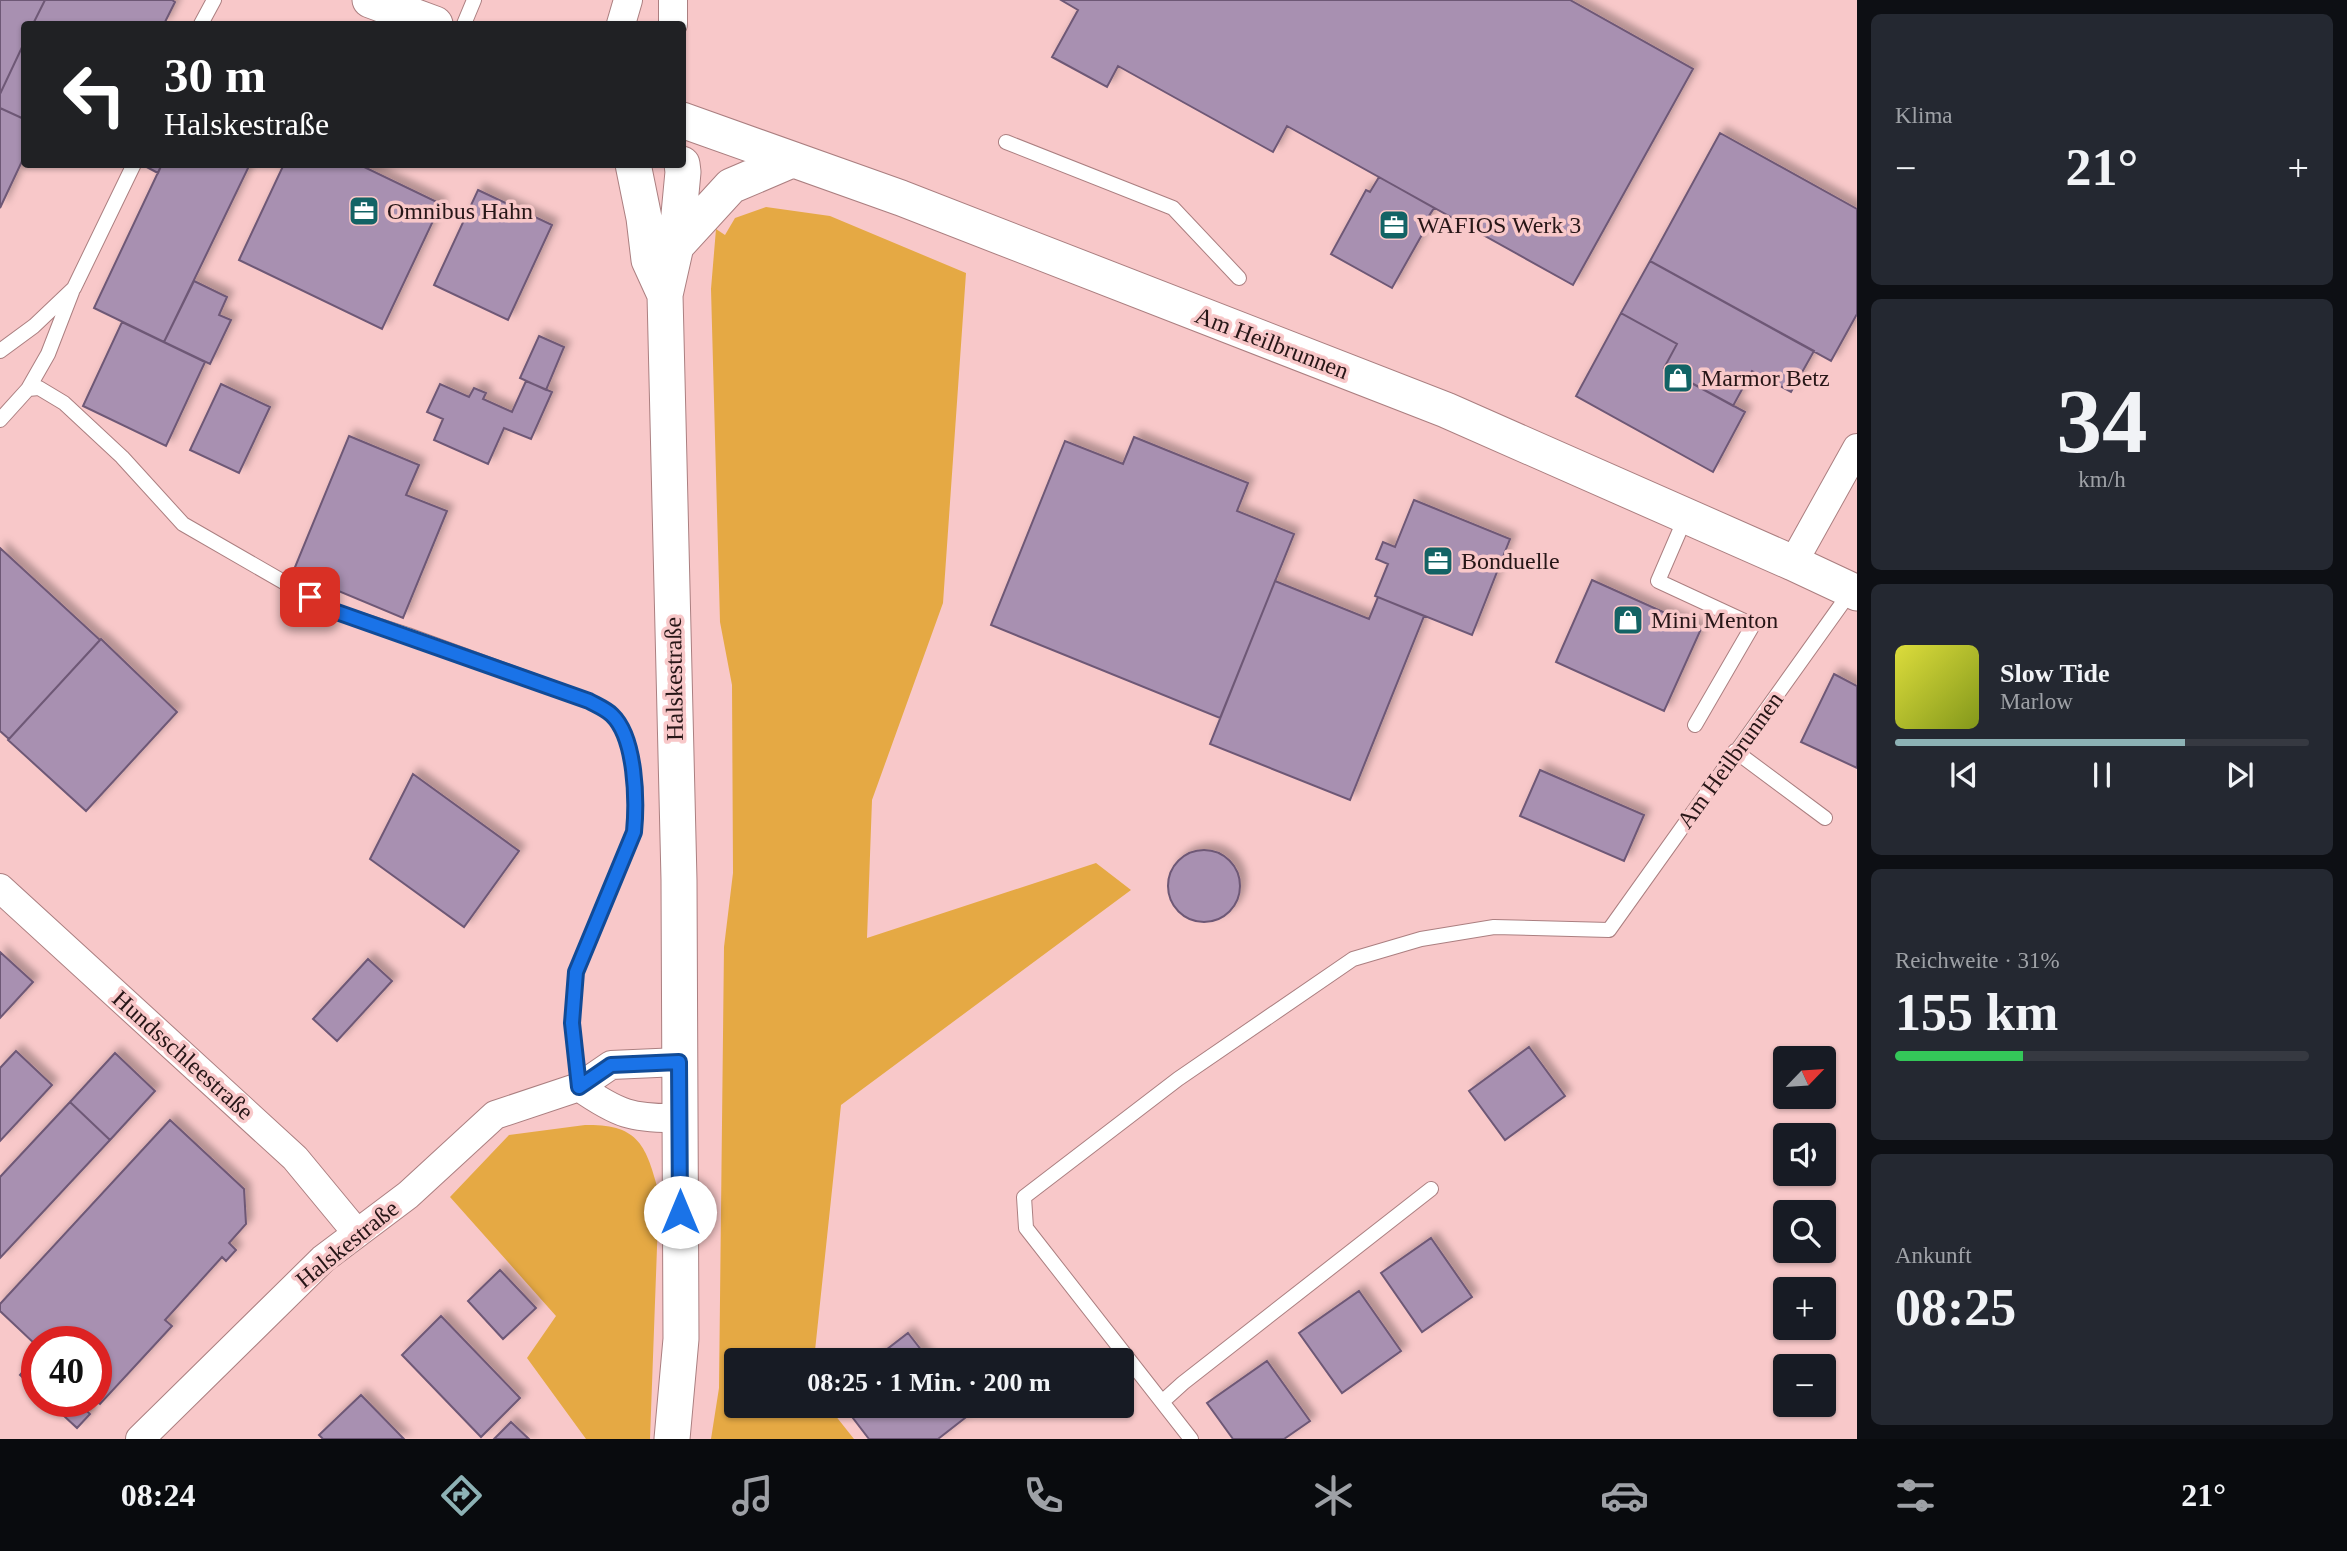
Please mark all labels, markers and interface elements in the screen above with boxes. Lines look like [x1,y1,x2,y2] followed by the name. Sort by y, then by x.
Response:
[164,48,266,103] text: 30 m
[49,49,140,140] icon: left
[1895,103,1953,128] text: Klima
[164,106,329,142] text: Halskestraße
[2066,139,2138,196] text: 21°
[1895,147,1916,189] text: −
[2288,147,2309,189] text: +
[347,194,381,228] office icon: Omnibus Hahn
[387,198,533,224] place label: Omnibus Hahn
[1377,208,1411,242] office icon: WAFIOS Werk 3
[1417,212,1581,238] place label: WAFIOS Werk 3
[1192,302,1352,384] street label: Am Heilbrunnen
[1661,361,1695,395] shop icon: Marmor Betz
[1701,365,1830,391] place label: Marmor Betz
[2057,371,2148,472] text: 34
[2078,467,2126,492] text: km/h
[1421,544,1455,578] office icon: Bonduelle
[1461,548,1560,574] place label: Bonduelle
[280,567,340,627] pin
[291,578,329,616] icon: arrive
[1611,603,1645,637] shop icon: Mini Menton
[1651,607,1778,633] place label: Mini Menton
[660,617,688,741] street label: Halskestraße
[2000,659,2110,688] text: Slow Tide
[1672,687,1788,833] street label: Am Heilbrunnen
[2000,689,2073,714] text: Marlow
[1945,756,1983,794] icon: previous
[2083,756,2121,794] icon: pause
[2221,756,2259,794] icon: next
[1895,948,2060,973] text: Reichweite · 31%
[1895,984,2058,1041] text: 155 km
[107,985,259,1125] street label: Hundsschleestraße
[1773,1046,1836,1110] north arrow
[1773,1046,1836,1417] map controls
[1773,1123,1836,1186] button: sound
[643,1175,717,1249] position arrow
[291,1195,403,1293] street label: Halskestraße
[1773,1200,1836,1263] button: search
[1895,1243,1972,1268] text: Ankunft
[1773,1277,1836,1340] button: +
[1895,1279,2016,1336] text: 08:25
[21,1326,112,1417] speed limit sign: 40
[1773,1354,1836,1417] button: −
[807,1368,1051,1397] text: 08:25 · 1 Min. · 200 m
[437,1471,486,1520] icon: directions
[728,1471,777,1520] icon: music
[1019,1471,1068,1520] icon: phone
[1309,1471,1358,1520] icon: climate
[1600,1471,1649,1520] icon: car
[1891,1471,1940,1520] icon: filters
[121,1477,196,1513] text: 08:24
[2181,1477,2226,1513] text: 21°

